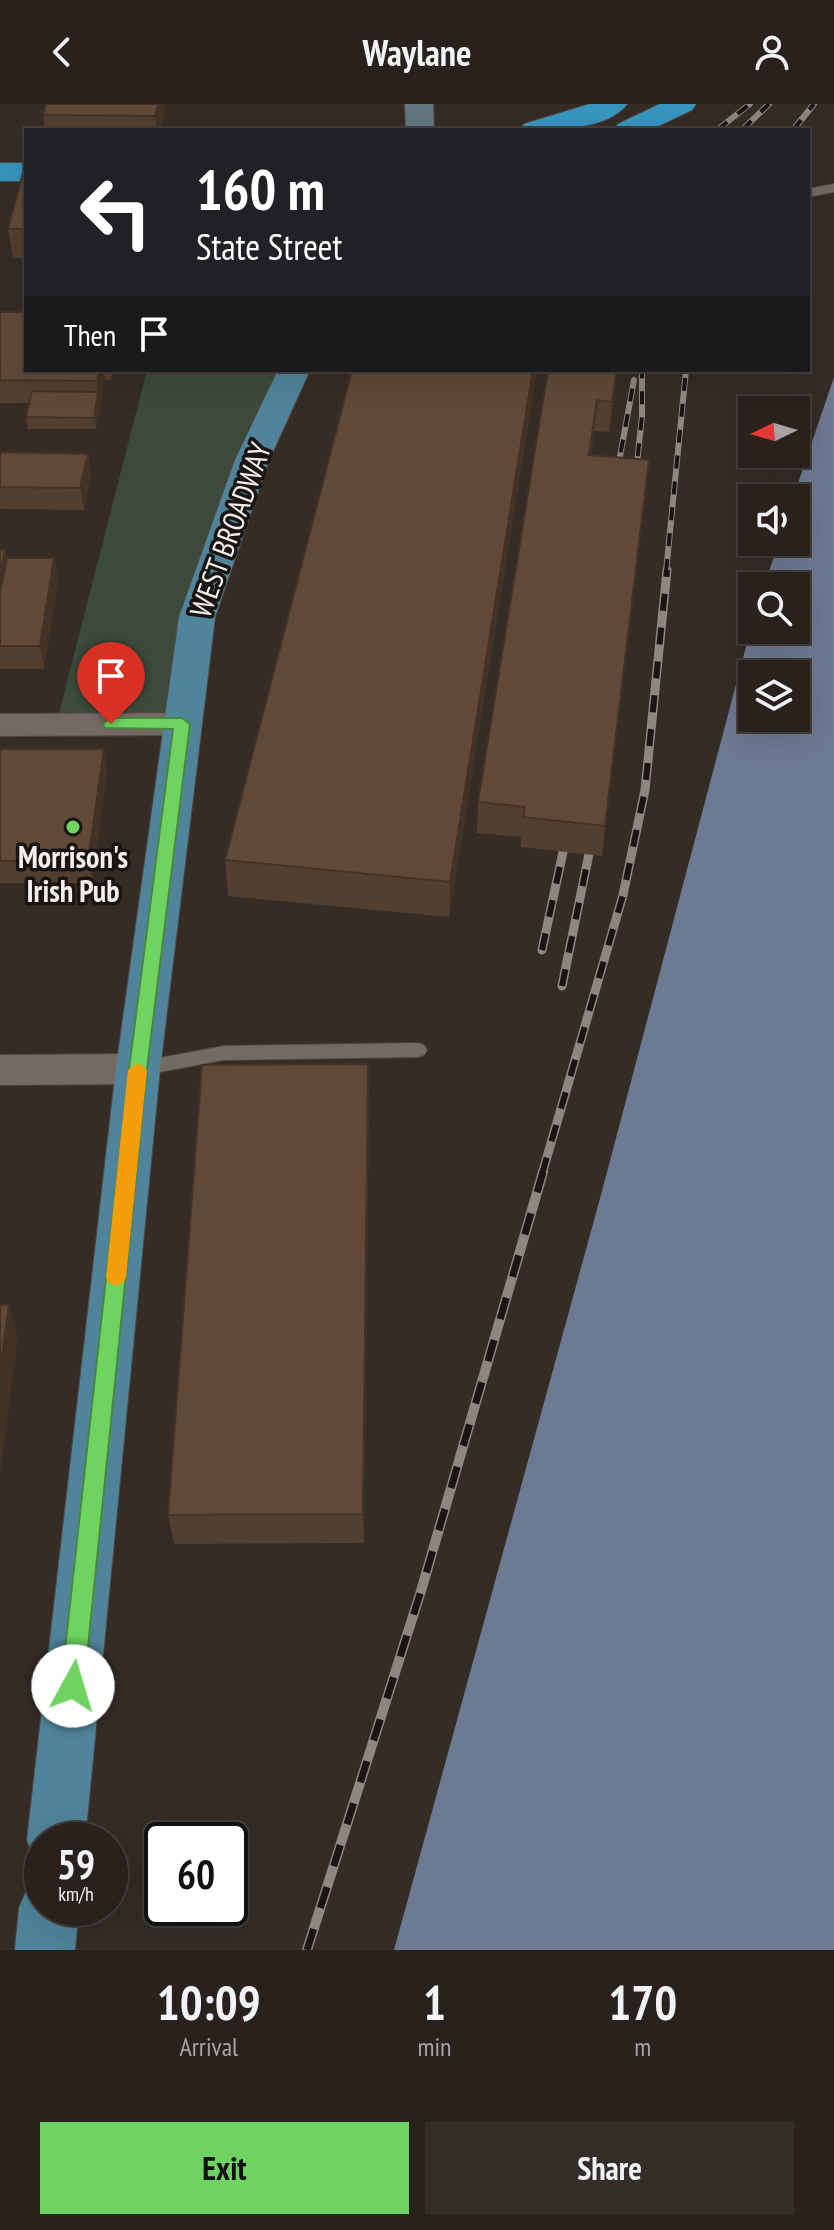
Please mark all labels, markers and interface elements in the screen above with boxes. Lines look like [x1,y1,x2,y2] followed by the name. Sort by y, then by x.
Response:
[363,29,471,76] text: Waylane
[40,30,84,74] icon: back
[750,30,794,74] icon: person
[196,153,325,225] text: 160 m
[64,160,168,264] icon: left
[196,223,342,270] text: State Street
[132,312,176,356] icon: arrive
[64,315,116,354] text: Then
[738,396,810,468] north arrow
[738,396,810,732] map controls
[180,436,279,622] street label: WEST BROADWAY
[738,484,810,556] button: sound
[738,572,810,644] button: search
[77,642,145,724] pin
[89,654,133,698] icon: arrive
[738,660,810,732] button: layers
[64,818,82,836] marker: Morrison's Irish Pub
[18,837,128,910] place label: Morrison's Irish Pub
[31,1644,115,1728] position arrow
[144,1822,248,1926] speed limit sign: 60
[57,1838,95,1890] text: 59
[58,1881,94,1907] text: km/h
[157,1971,261,2033] text: 10:09
[423,1971,446,2033] text: 1
[608,1971,677,2033] text: 170
[179,2030,238,2063] text: Arrival
[417,2030,451,2063] text: min
[634,2030,651,2063] text: m
[40,2122,409,2214] button: Exit
[425,2122,794,2214] button: Share

